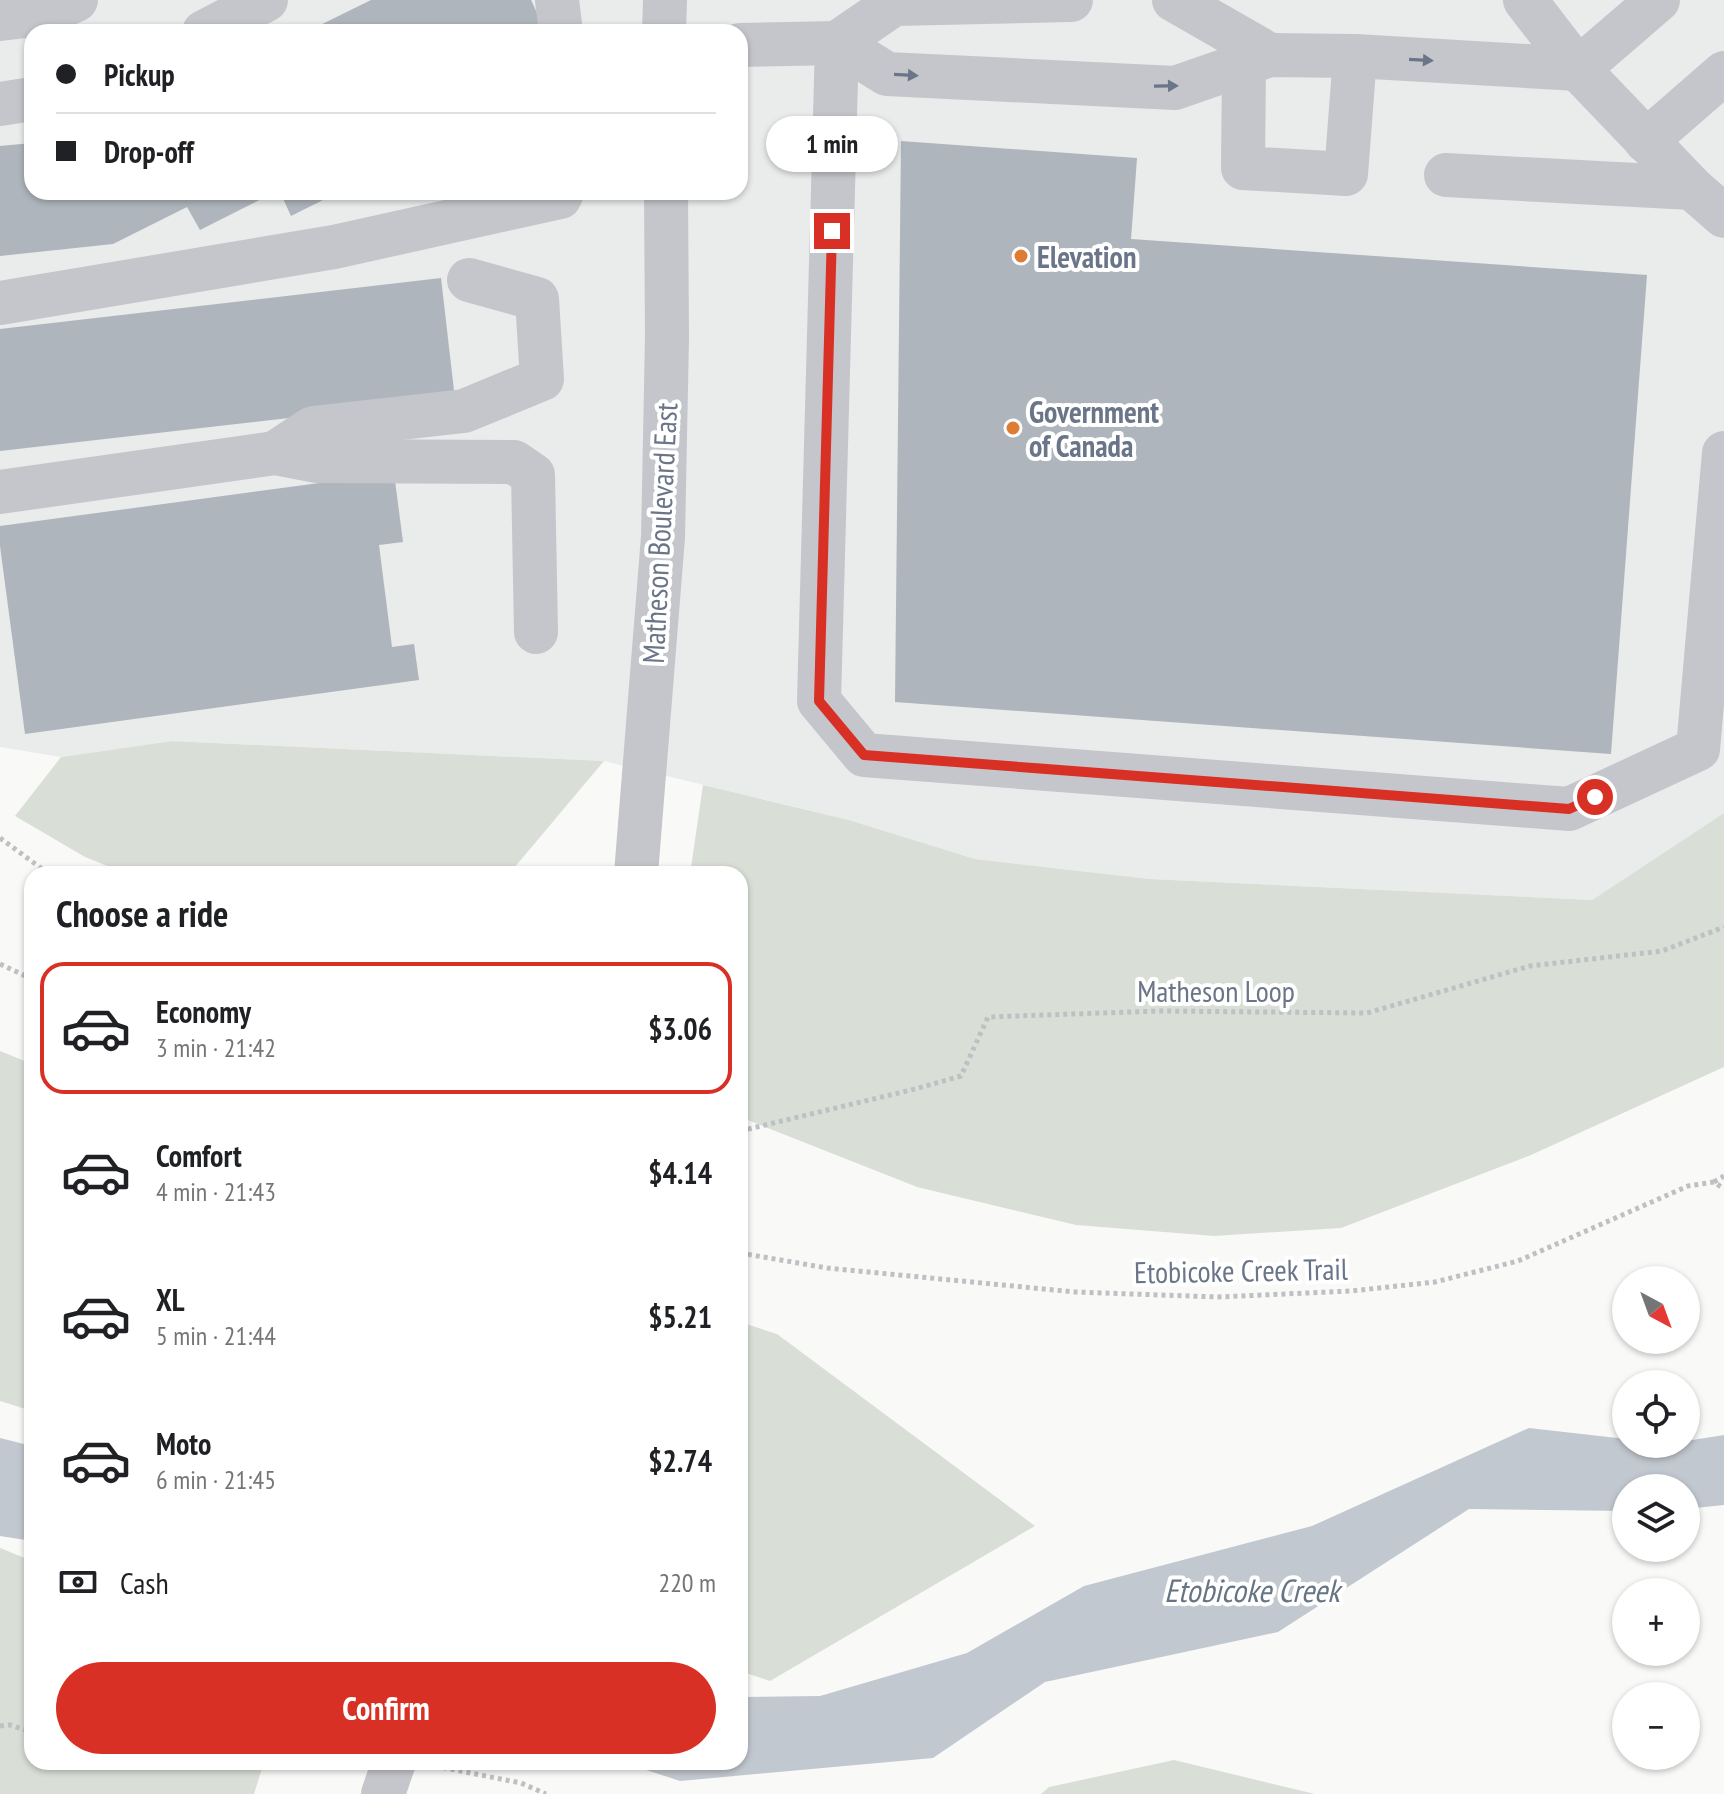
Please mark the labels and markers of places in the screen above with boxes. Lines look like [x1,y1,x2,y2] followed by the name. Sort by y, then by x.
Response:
[1037,237,1136,276] place label: Elevation
[1012,247,1030,265] marker: Elevation
[1029,392,1159,465] place label: Government of Canada
[1004,419,1022,437] marker: Government of Canada

